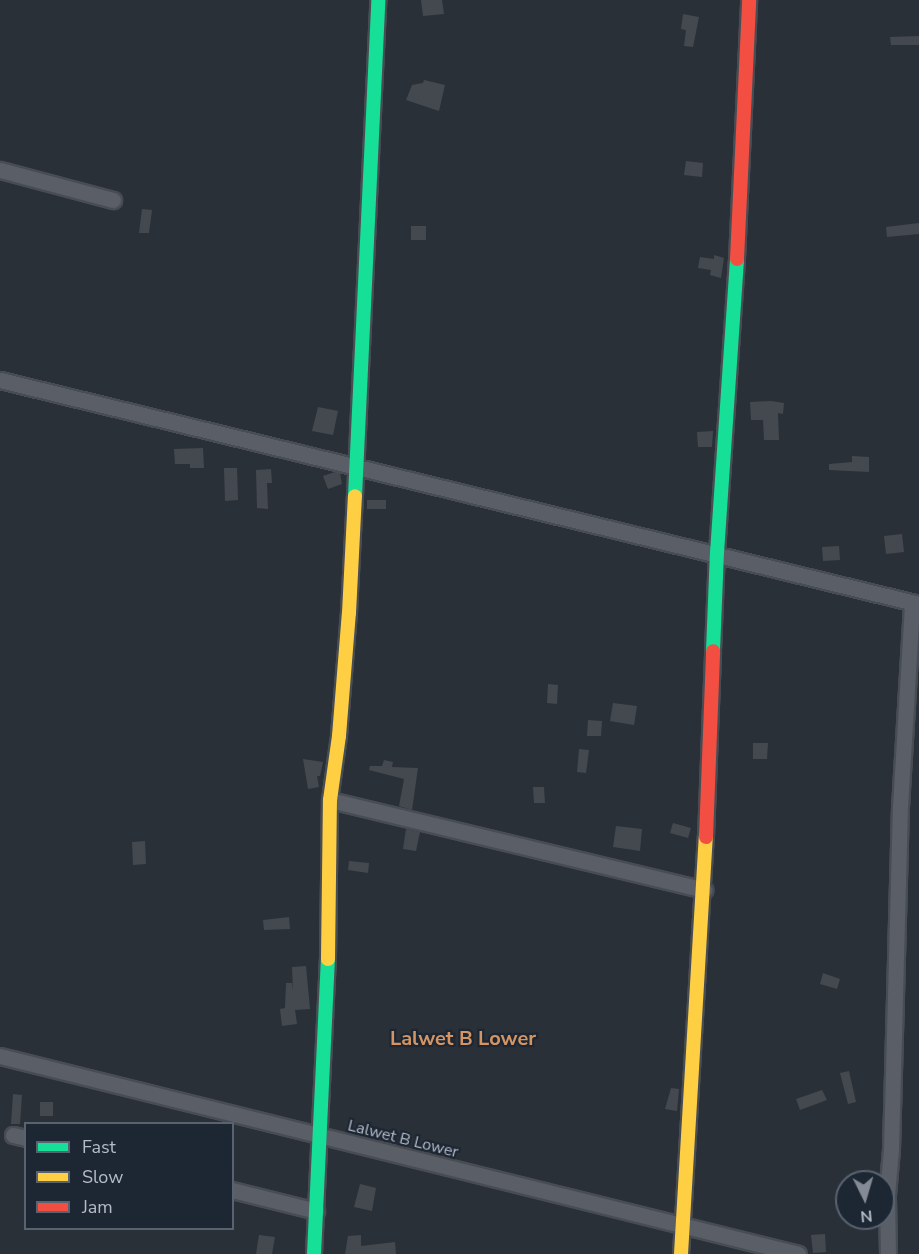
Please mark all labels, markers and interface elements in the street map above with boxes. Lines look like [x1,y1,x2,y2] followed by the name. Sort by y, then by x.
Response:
[390,1026,536,1050] district label: Lalwet B Lower
[346,1116,460,1162] street label: Lalwet B Lower
[24,1122,234,1230] legend
[82,1135,116,1159] text: Fast
[82,1165,123,1189] text: Slow
[835,1170,895,1230] north arrow
[82,1195,113,1219] text: Jam
[859,1204,873,1227] text: N

